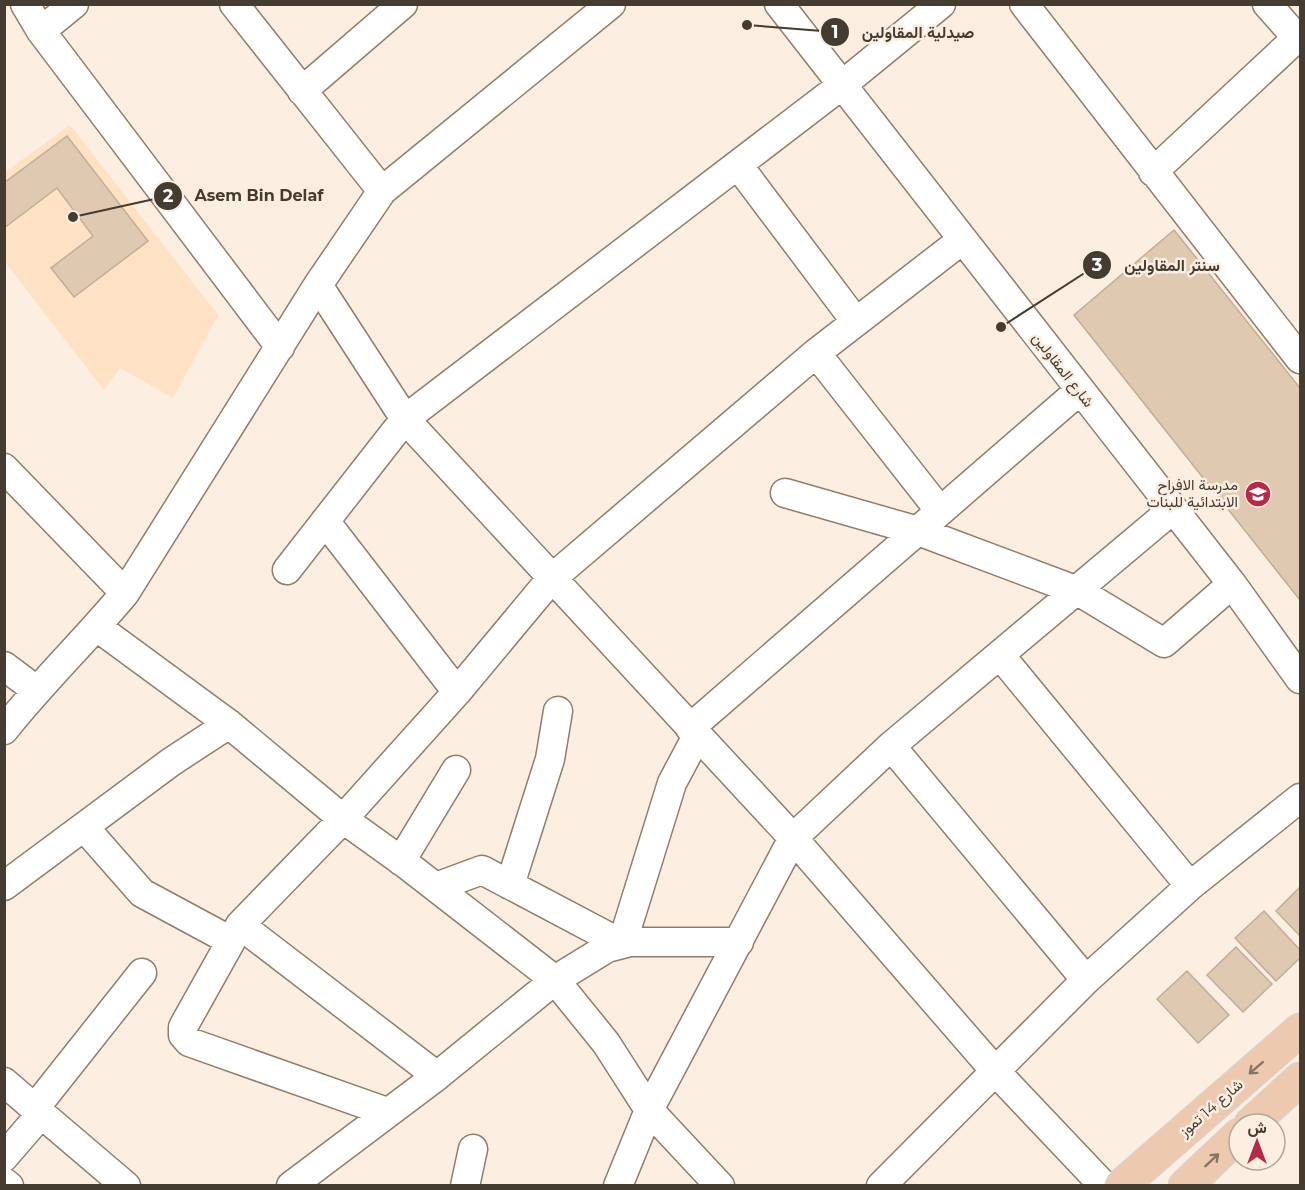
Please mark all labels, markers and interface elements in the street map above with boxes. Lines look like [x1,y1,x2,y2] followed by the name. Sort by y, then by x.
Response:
[820,15,987,49] callout: صيدلية المقاولين
[831,21,839,43] text: 1
[862,23,974,43] text: صيدلية المقاولين
[153,179,335,213] callout: Asem Bin Delaf
[163,185,174,207] text: 2
[194,186,324,205] text: Asem Bin Delaf
[1082,248,1231,282] callout: سنتر المقاولين
[1091,254,1103,276] text: 3
[1124,256,1220,276] text: سنتر المقاولين
[1027,329,1099,412] street label: شارع المقاولين
[1147,475,1238,511] place label: مدرسة اﻻفراح اﻻبتدائية للبنات
[1243,479,1273,509] school or university icon: مدرسة اﻻفراح اﻻبتدائية للبنات
[1249,1061,1264,1075] one-way arrow
[1174,1075,1248,1143] street label: شارع 14 تموز
[1227,1112,1287,1172] north arrow
[1247,1118,1267,1137] text: ش
[1204,1154,1219,1168] one-way arrow

